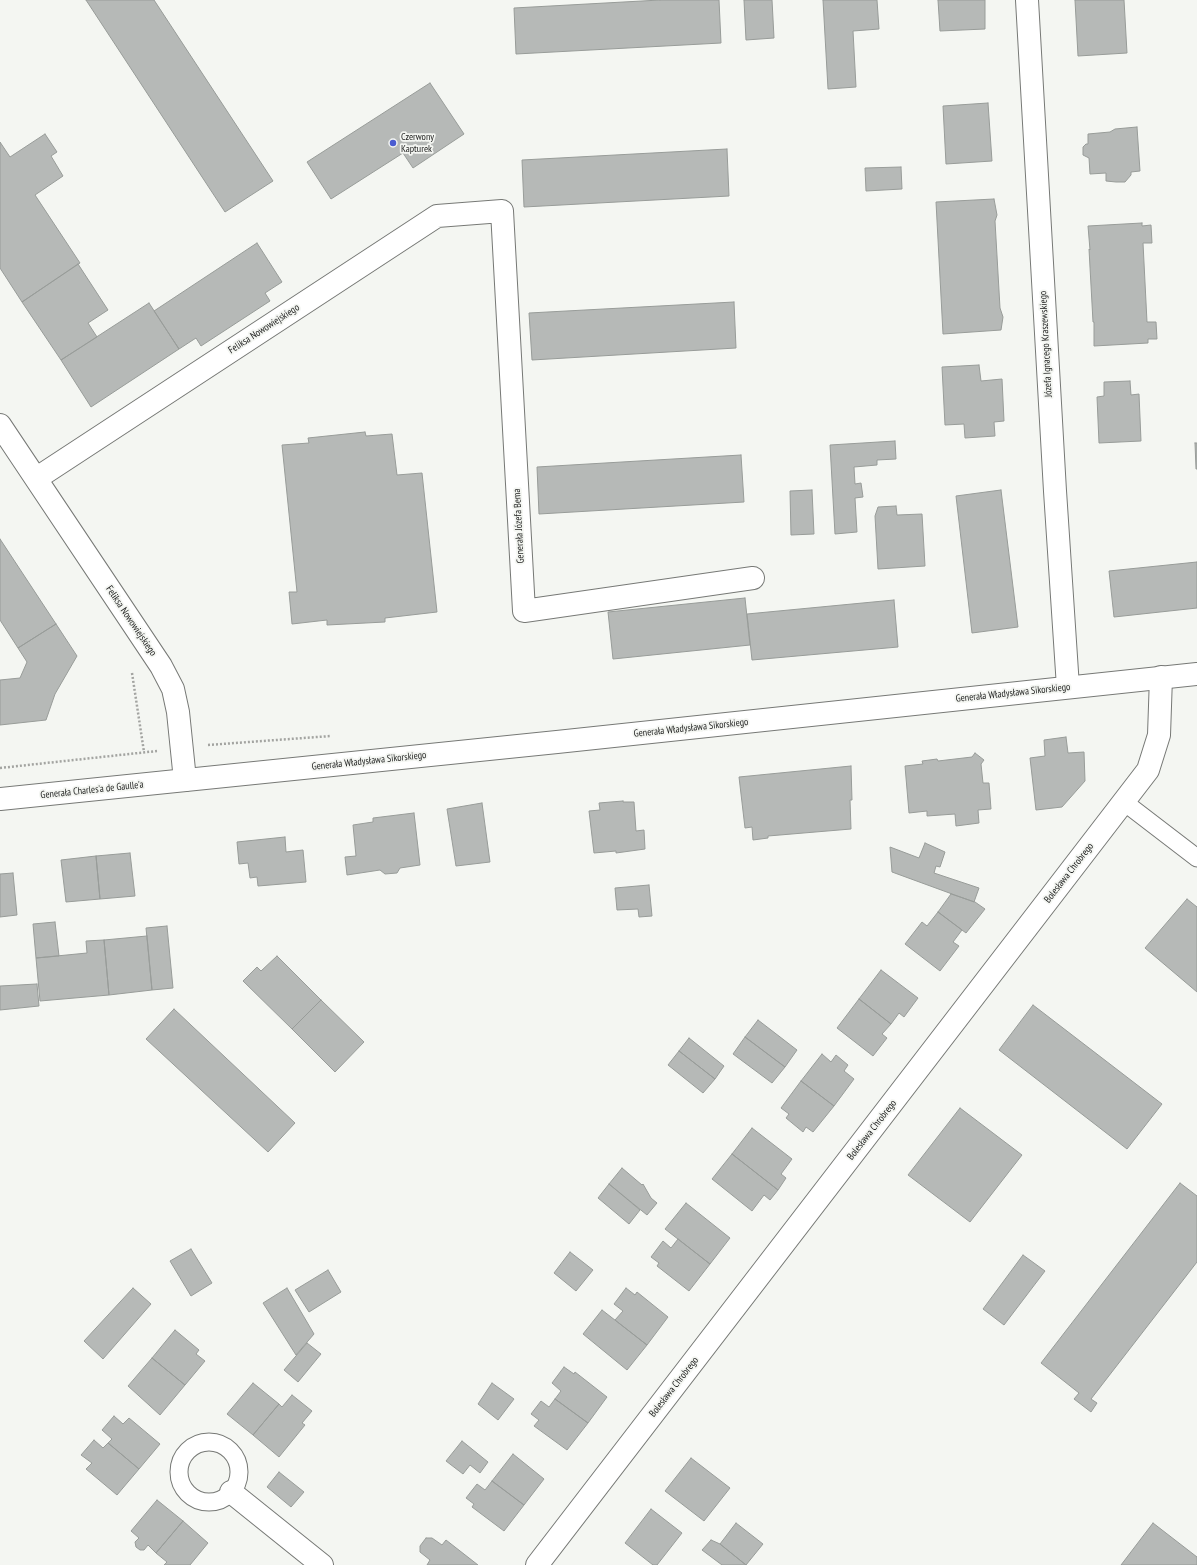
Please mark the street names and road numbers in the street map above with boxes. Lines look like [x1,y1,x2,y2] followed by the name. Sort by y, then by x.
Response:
[1037,290,1055,398] street label: Józefa Ignacego Kraszewskiego
[226,302,302,356] street label: Feliksa Nowowiejskiego
[511,488,527,564] street label: Generała Józefa Bema
[103,584,159,658] street label: Feliksa Nowowiejskiego
[955,681,1071,705] street label: Generała Władysława Sikorskiego
[633,716,749,740] street label: Generała Władysława Sikorskiego
[311,749,427,773] street label: Generała Władysława Sikorskiego
[40,779,144,801] street label: Generała Charles'a de Gaulle'a
[1042,841,1096,905] street label: Bolesława Chrobrego
[845,1098,899,1162] street label: Bolesława Chrobrego
[647,1355,701,1419] street label: Bolesława Chrobrego

